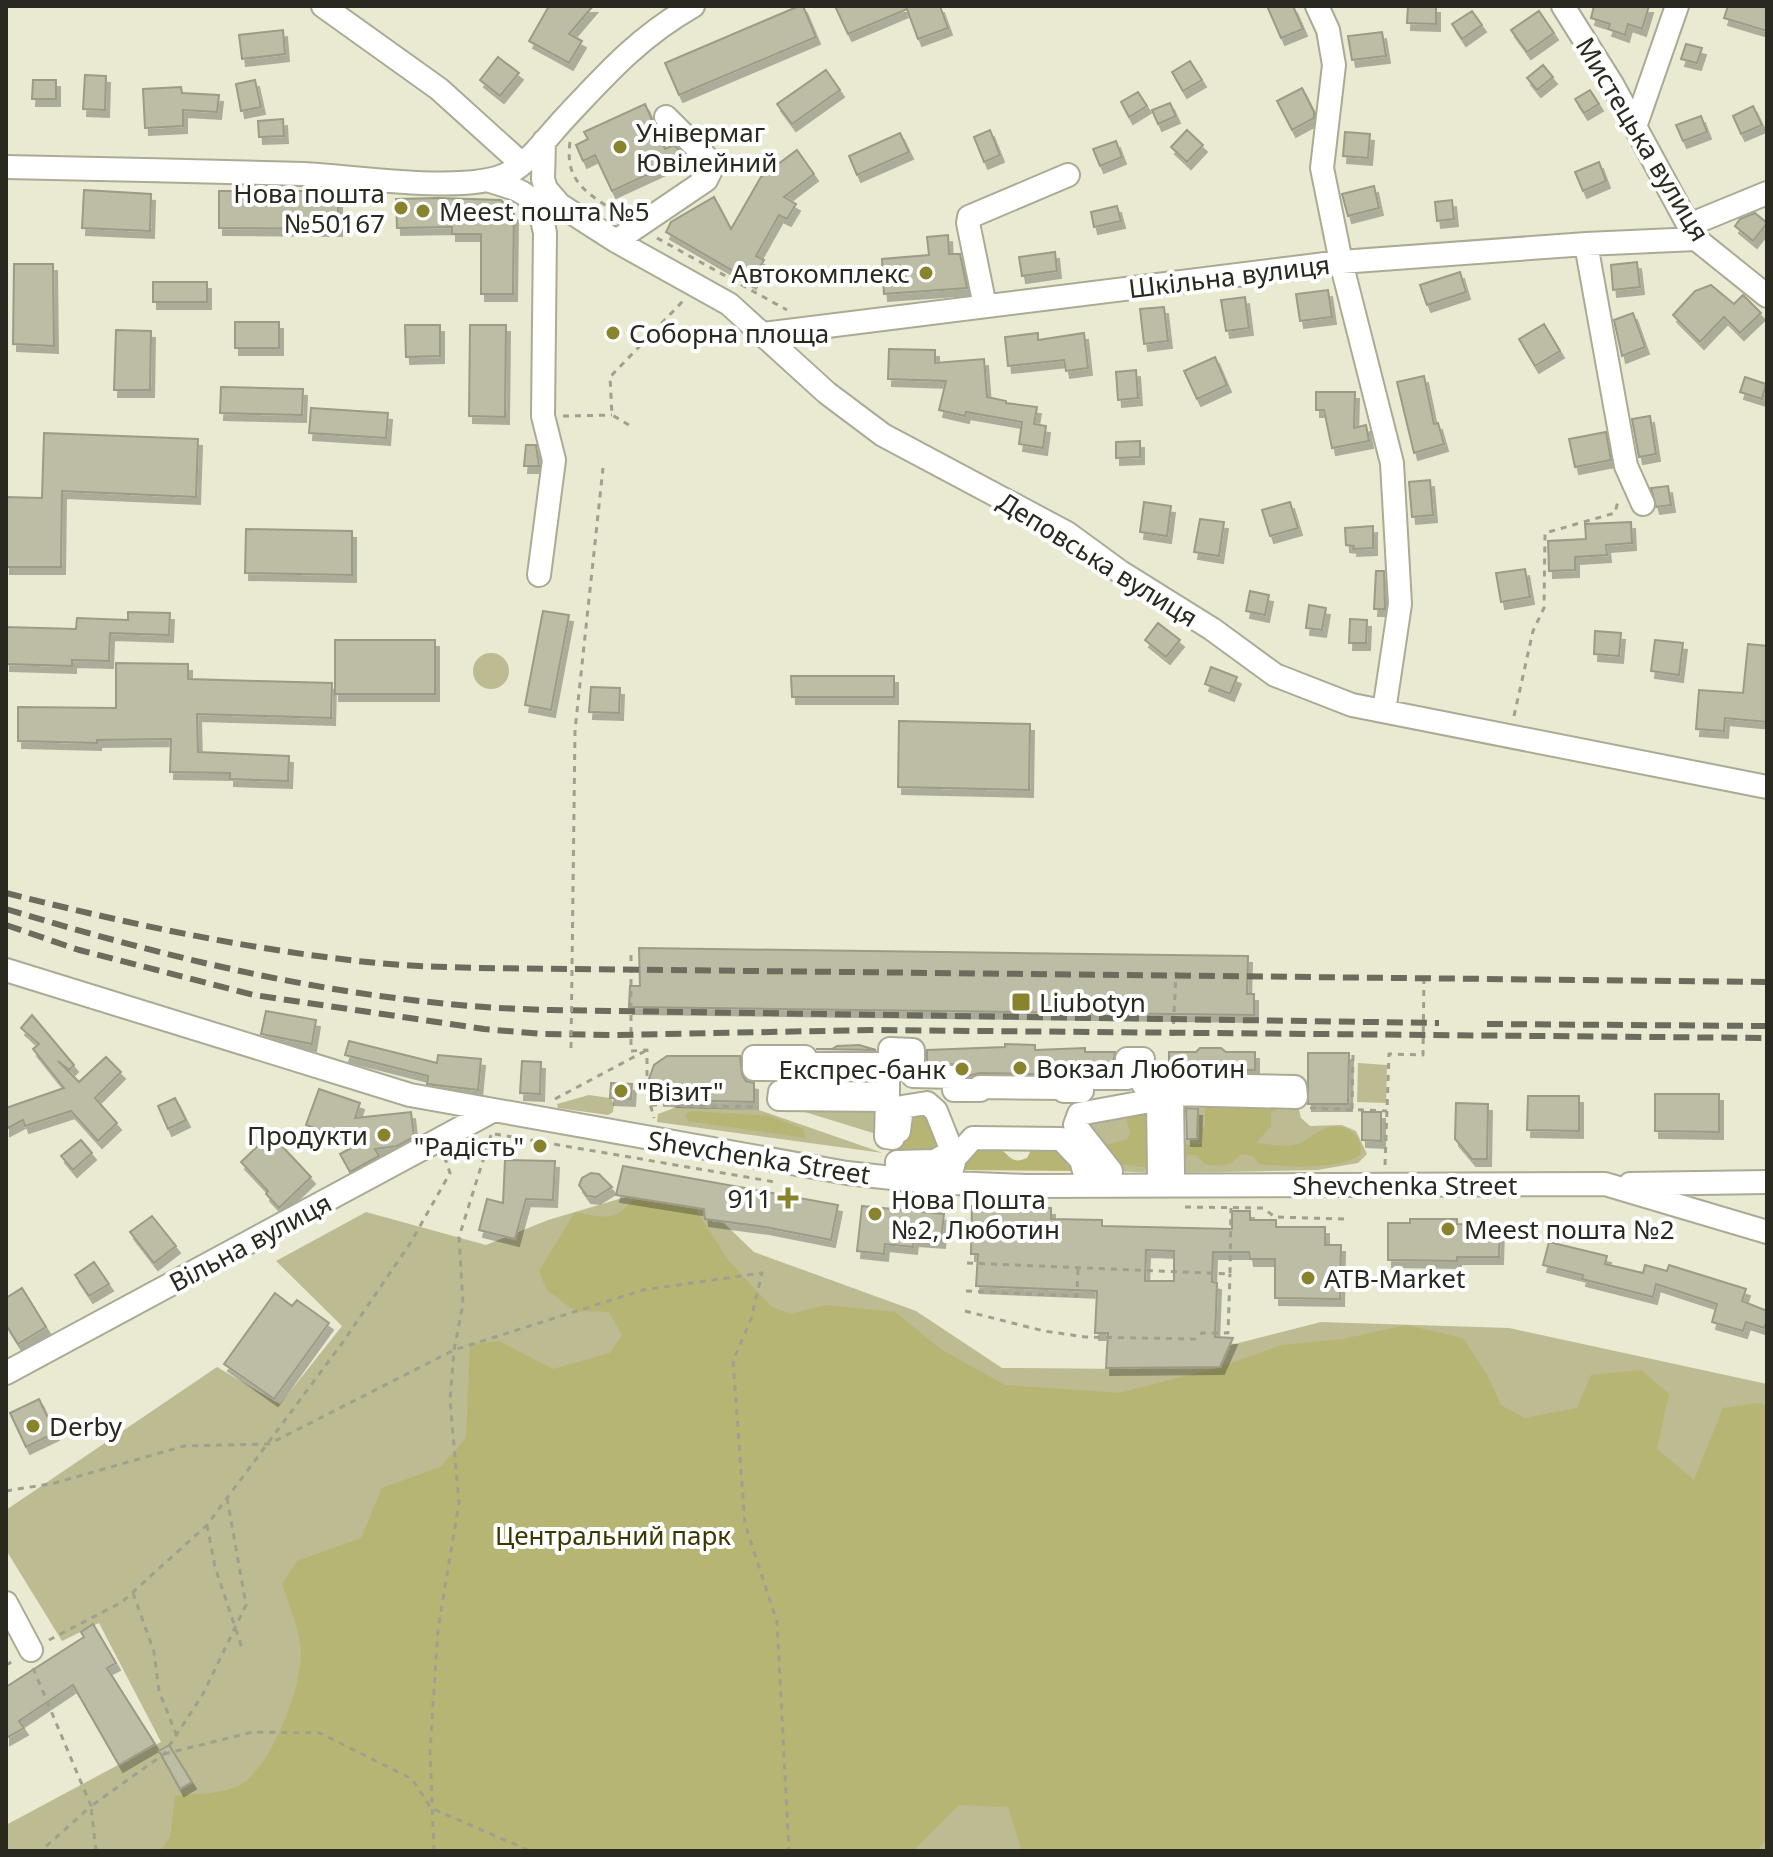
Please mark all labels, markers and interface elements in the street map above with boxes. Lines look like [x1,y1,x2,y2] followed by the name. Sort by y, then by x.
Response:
[1568,30,1718,248] street label: Мистецька вулиця
[636,114,777,180] place label: Універмаг Ювілейний
[611,138,629,156] marker: Універмаг Ювілейний
[233,175,385,241] place label: Нова пошта №50167
[439,193,650,229] place label: Meest пошта №5
[392,199,410,217] marker: Нова пошта №50167
[414,202,432,220] marker: Meest пошта №5
[1126,246,1332,306] street label: Шкільна вулиця
[732,255,910,291] place label: Автокомплекс
[917,264,935,282] marker: Автокомплекс
[629,315,829,351] place label: Соборна площа
[604,324,622,342] marker: Соборна площа
[991,483,1205,635] street label: Деповська вулиця
[1039,984,1146,1020] place label: Liubotyn
[1010,991,1032,1013] marker: Liubotyn
[1036,1050,1245,1086] place label: Вокзал Люботин
[779,1051,946,1087] place label: Експрес-банк
[1011,1059,1029,1077] marker: Вокзал Люботин
[953,1060,971,1078] marker: Експрес-банк
[637,1073,724,1109] place label: "Візит"
[612,1082,630,1100] marker: "Візит"
[247,1117,368,1153] place label: Продукти
[645,1122,873,1192] street label: Shevchenka Street
[375,1126,393,1144] marker: Продукти
[414,1128,524,1164] place label: "Радість"
[531,1137,549,1155] marker: "Радість"
[1293,1167,1517,1203] street label: Shevchenka Street
[727,1180,772,1216] place label: 911
[891,1181,1060,1247] place label: Нова Пошта №2, Люботин
[163,1184,337,1300] street label: Вільна вулиця
[779,1189,797,1207] marker: 911
[866,1205,884,1223] marker: Нова Пошта №2, Люботин
[1464,1211,1675,1247] place label: Meest пошта №2
[1439,1220,1457,1238] marker: Meest пошта №2
[1324,1260,1465,1296] place label: ATB-Market
[1299,1269,1317,1287] marker: ATB-Market
[49,1408,123,1444] place label: Derby
[24,1417,42,1435] marker: Derby
[495,1517,731,1553] park label: Центральний парк

